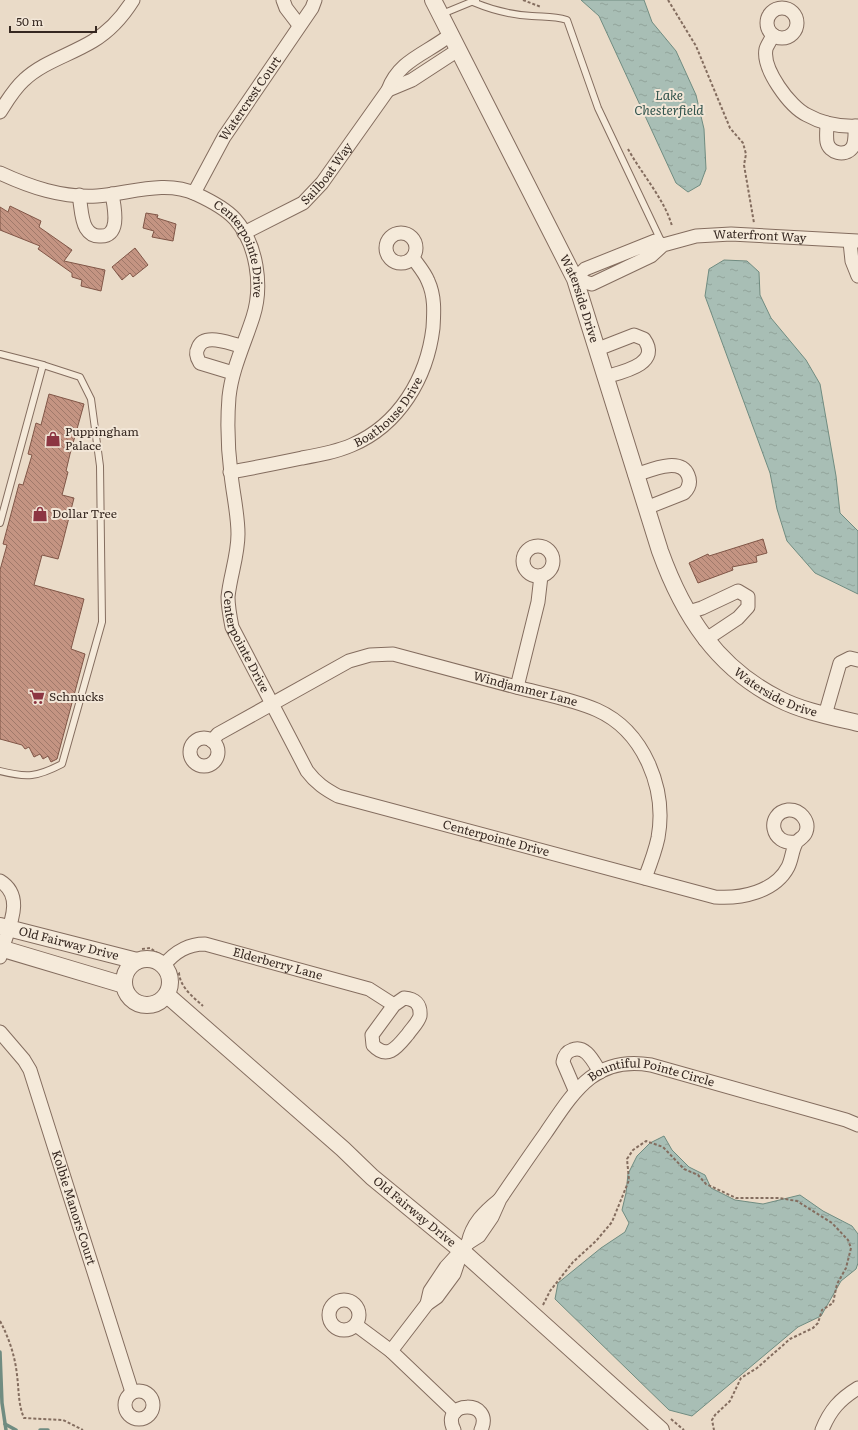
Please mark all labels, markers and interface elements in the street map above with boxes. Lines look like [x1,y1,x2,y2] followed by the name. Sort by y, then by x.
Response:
[10,8,96,34] scale bar
[16,12,43,30] text: 50 m
[214,52,285,144] street label: Watercrest Court
[634,85,704,119] water label: Lake Chesterfield
[296,138,356,208] street label: Sailboat Way
[210,195,268,299] street label: Centerpointe Drive
[713,224,807,246] street label: Waterfront Way
[556,251,604,345] street label: Waterside Drive
[350,374,426,451] street label: Boathouse Drive
[65,422,139,454] place label: Puppingham Palace
[44,430,62,448] shop icon: Puppingham Palace
[52,504,117,522] place label: Dollar Tree
[31,505,49,523] shop icon: Dollar Tree
[220,590,275,695] street label: Centerpointe Drive
[730,662,819,721] street label: Waterside Drive
[471,666,580,710] street label: Windjammer Lane
[49,687,104,705] place label: Schnucks
[28,688,46,706] supermarket icon: Schnucks
[441,814,552,860] street label: Centerpointe Drive
[17,921,121,964] street label: Old Fairway Drive
[231,942,325,984] street label: Elderberry Lane
[583,1053,717,1090] text: Bountiful Pointe Circle
[586,1075,718,1091] street label: Bountiful Pointe Circle
[48,1148,101,1267] street label: Kolbie Manors Court
[370,1171,460,1251] street label: Old Fairway Drive

